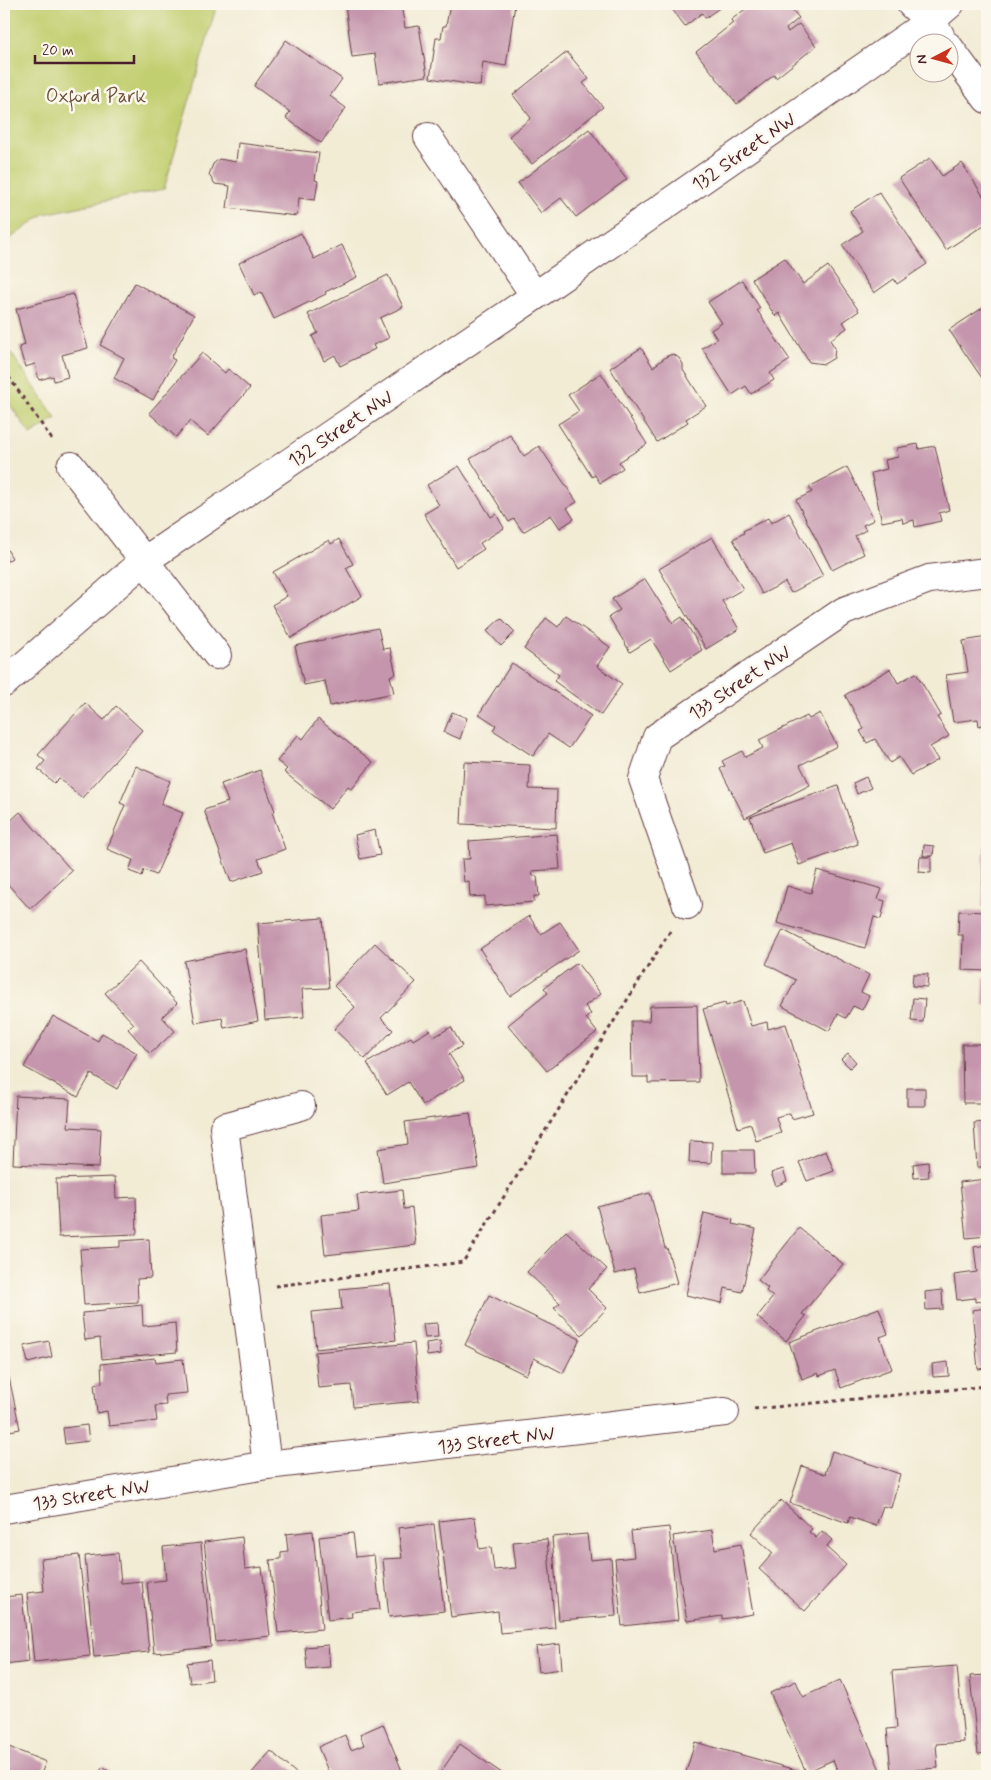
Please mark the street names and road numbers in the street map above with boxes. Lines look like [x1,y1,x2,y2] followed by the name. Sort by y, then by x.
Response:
[687,107,801,197] street label: 132 Street NW
[283,385,398,474] street label: 132 Street NW
[684,640,796,727] street label: 133 Street NW
[436,1421,556,1460] street label: 133 Street NW
[31,1474,152,1517] street label: 133 Street NW

